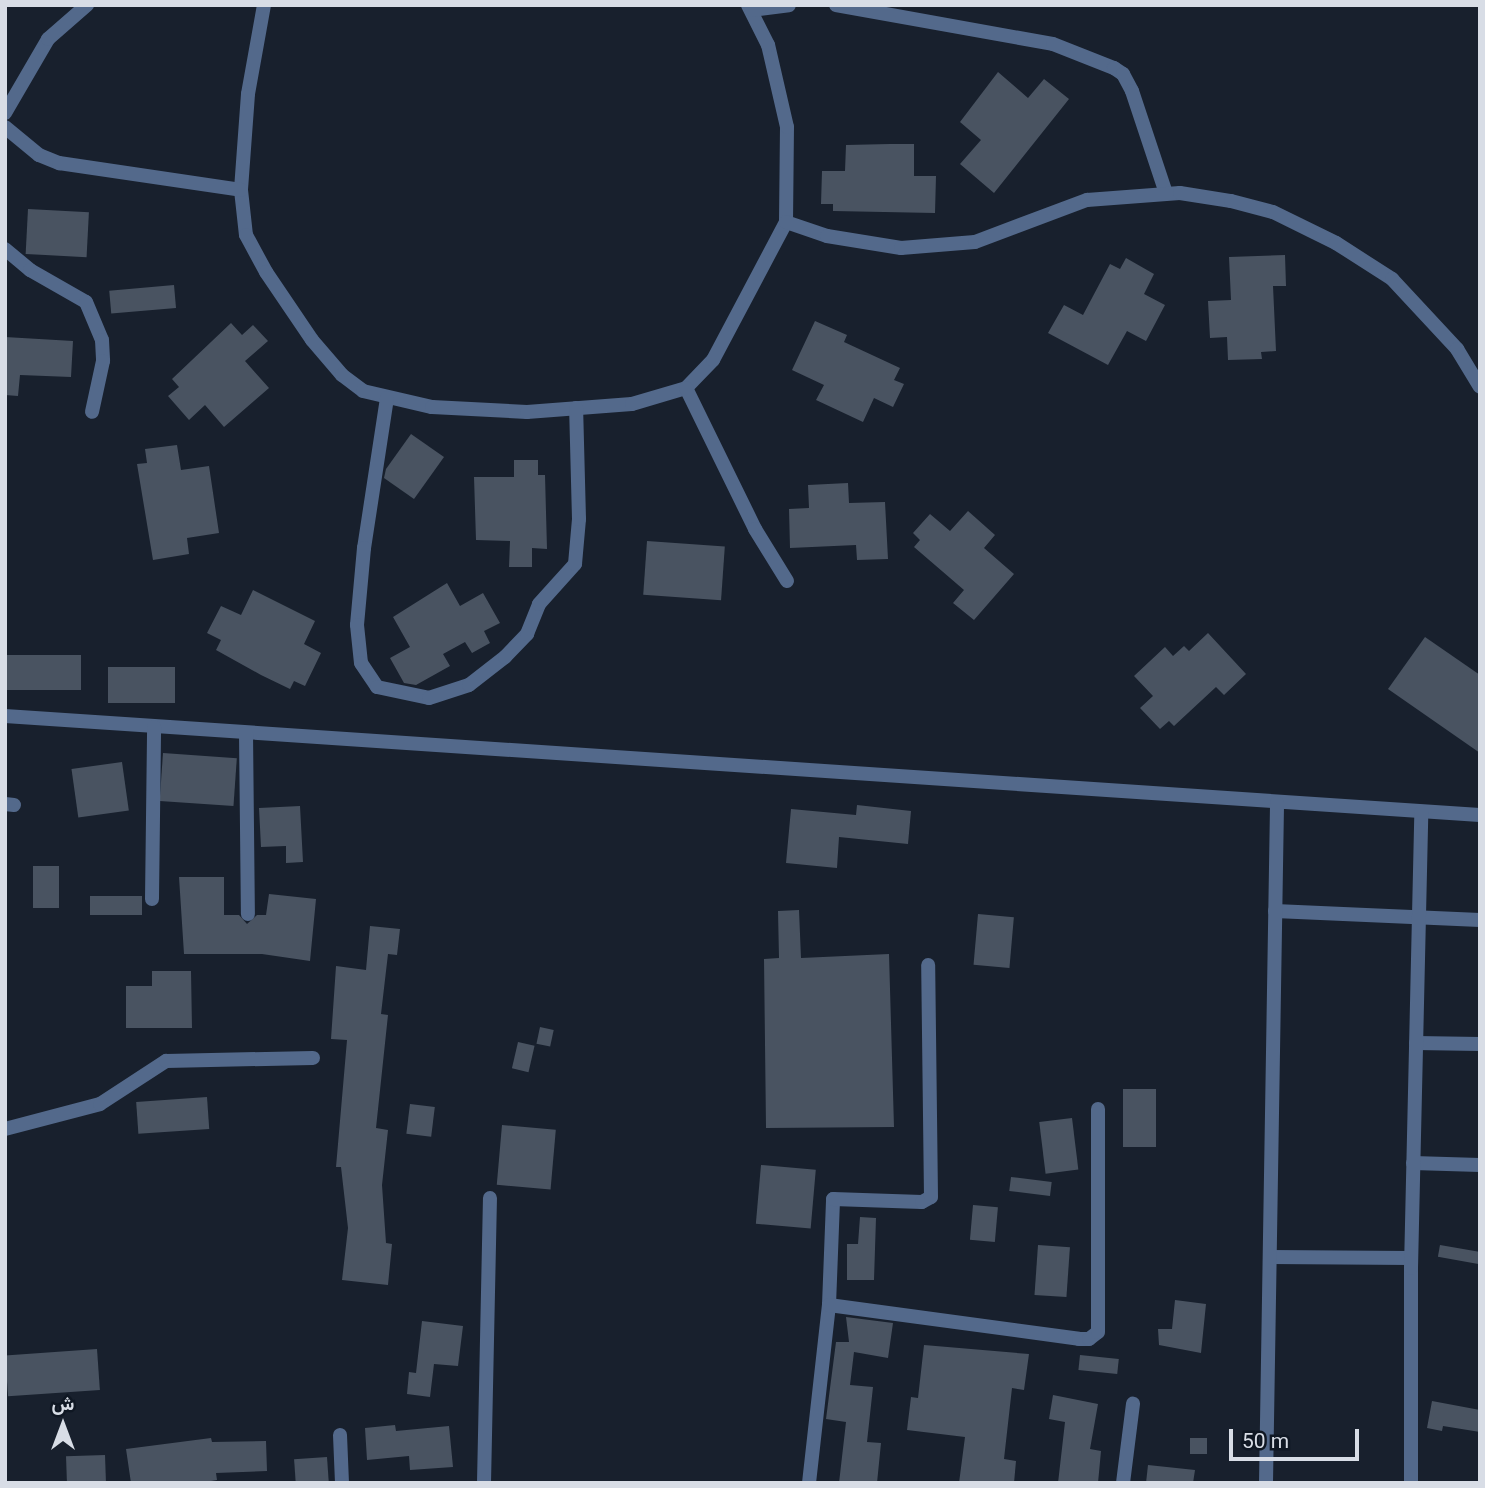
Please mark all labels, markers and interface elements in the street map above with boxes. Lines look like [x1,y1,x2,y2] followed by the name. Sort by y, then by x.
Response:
[28,1390,98,1460] north arrow
[52,1392,74,1415] text: ش
[1233,1414,1362,1458] scale bar
[1242,1429,1289,1453] text: 50 m

